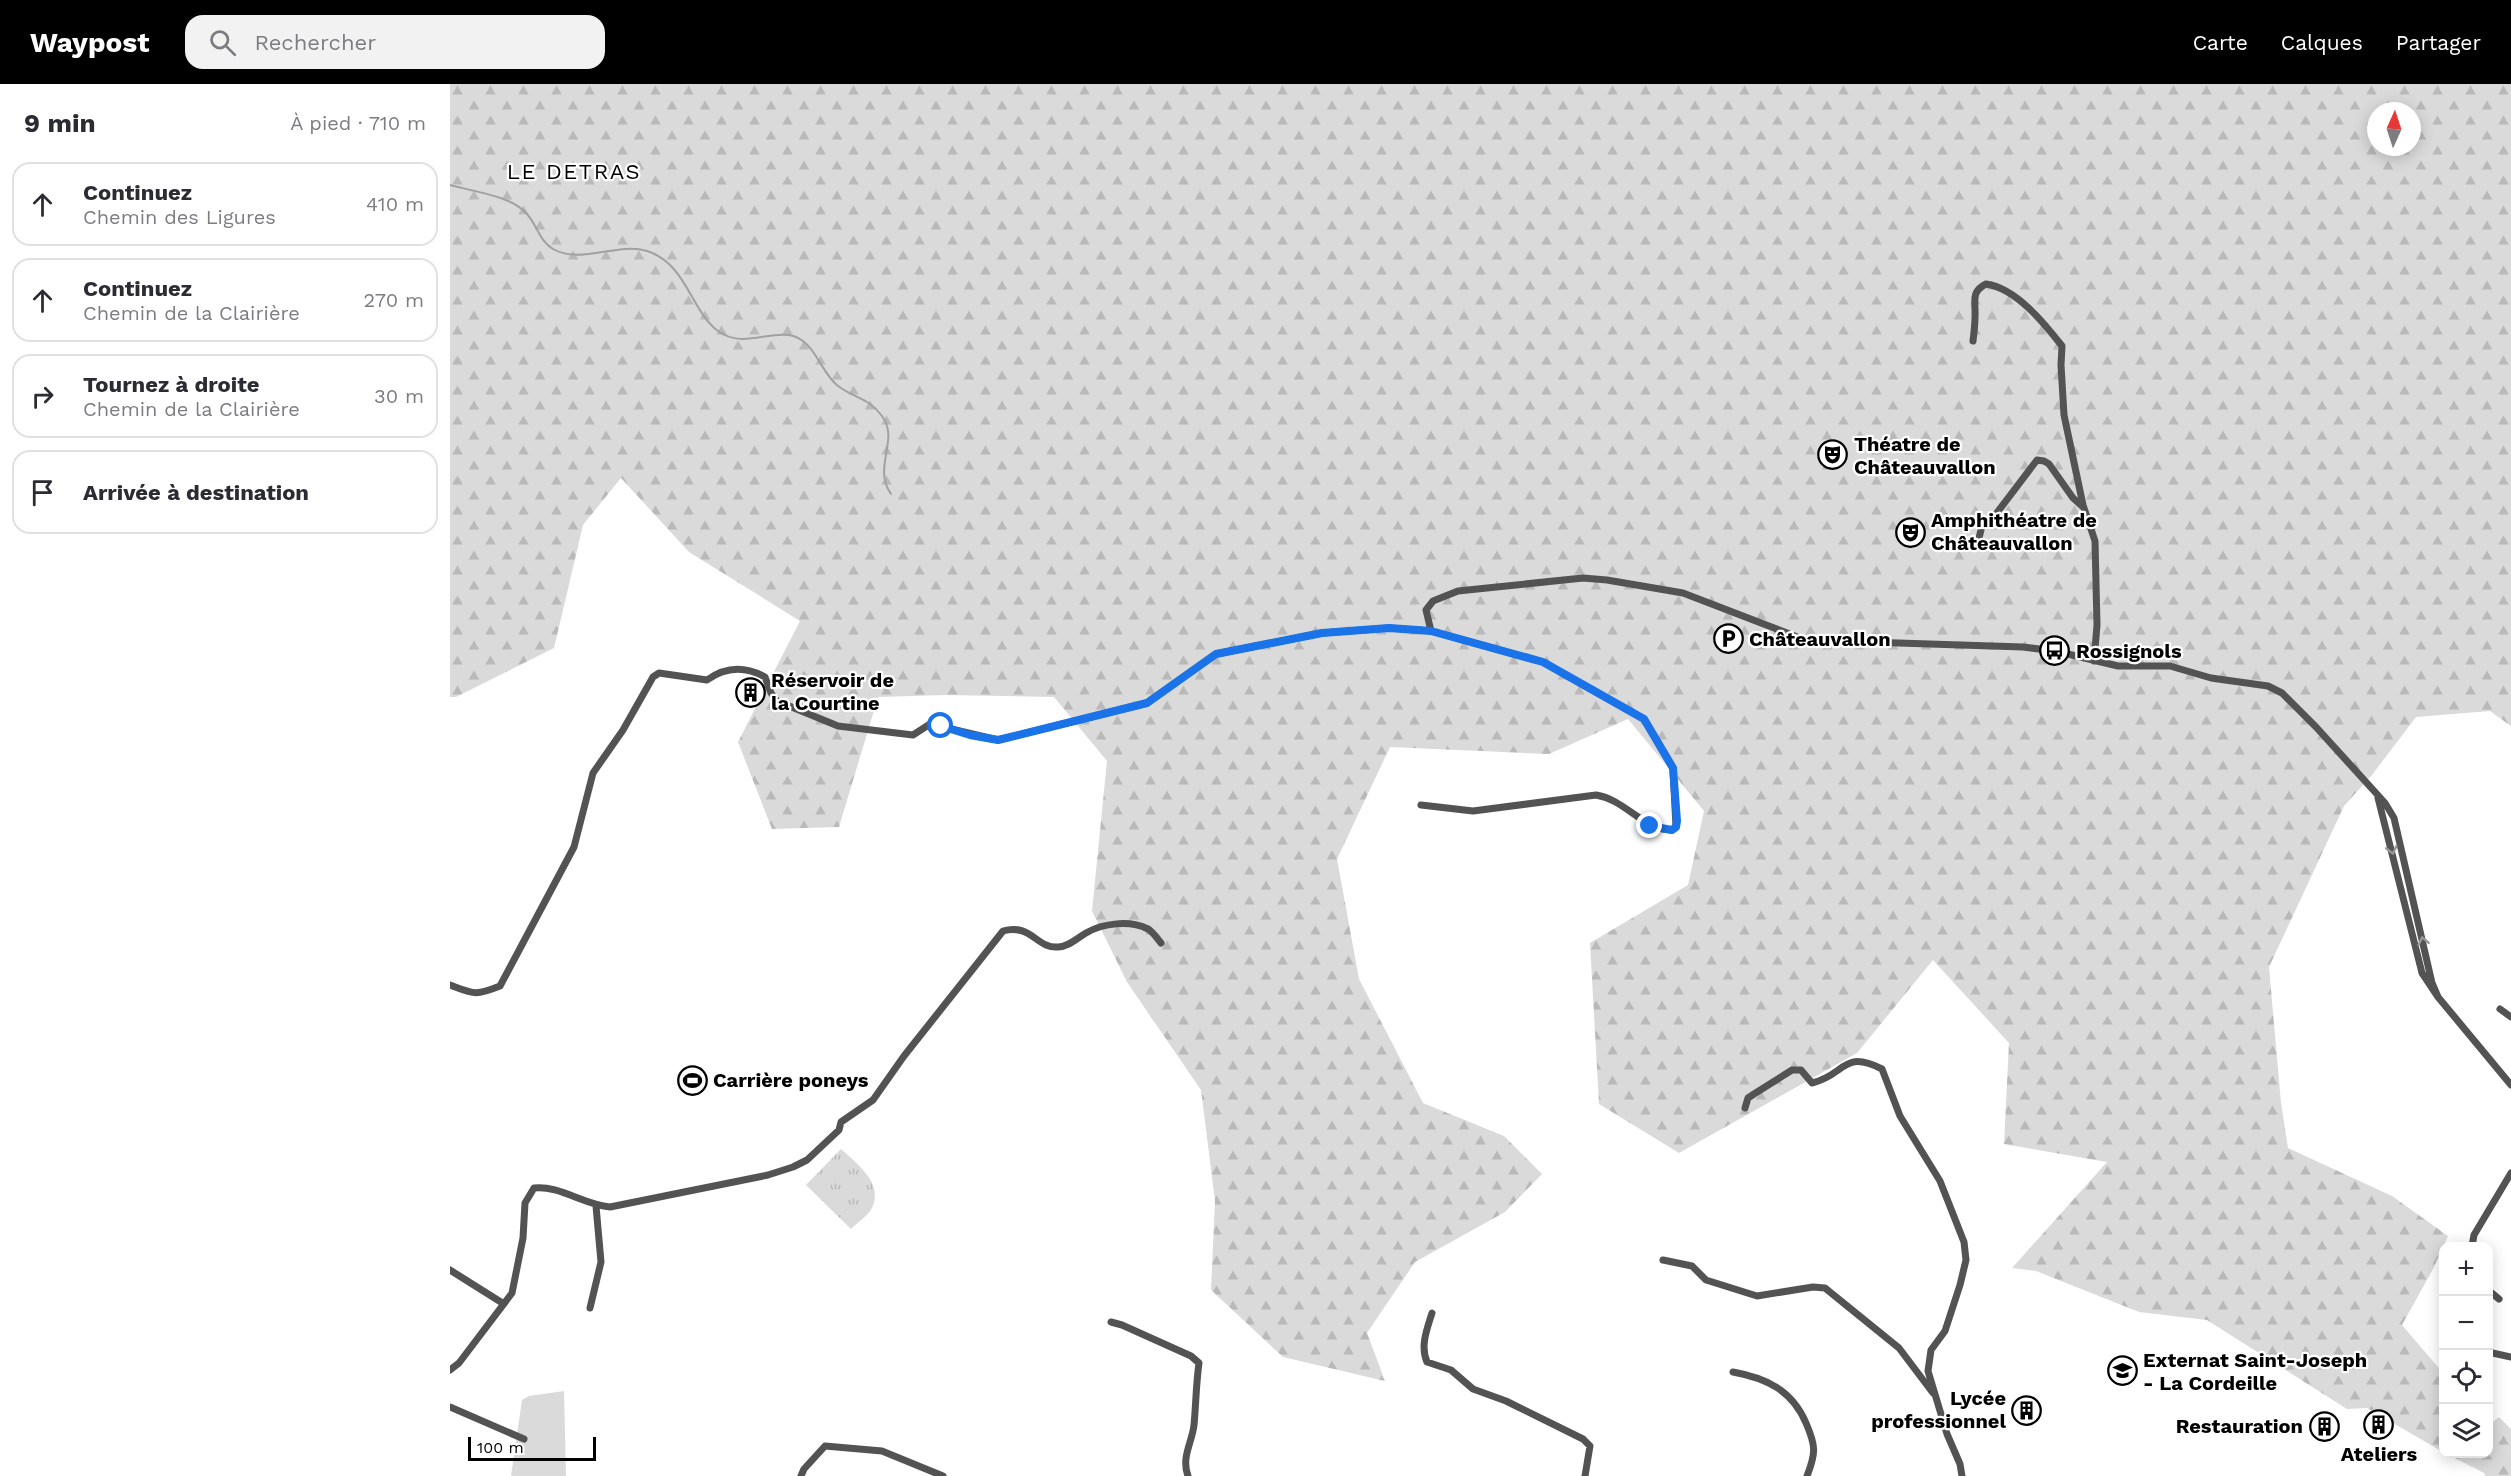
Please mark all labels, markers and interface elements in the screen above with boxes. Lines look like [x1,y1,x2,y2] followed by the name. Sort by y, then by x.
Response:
[185,15,605,69] search box
[30,26,149,59] text: Waypost
[206,26,239,59] icon: search
[254,30,376,55] text: Rechercher
[2193,30,2248,55] text: Carte
[2281,30,2363,55] text: Calques
[2396,30,2481,55] text: Partager
[2367,102,2421,156] north arrow
[24,108,96,138] text: 9 min
[290,111,426,135] text: À pied · 710 m
[507,159,641,184] district label: LE DETRAS
[83,180,192,205] text: Continuez
[26,188,59,221] icon: ahead
[366,192,424,216] text: 410 m
[83,205,276,229] text: Chemin des Ligures
[83,276,192,301] text: Continuez
[26,284,59,317] icon: ahead
[364,288,424,312] text: 270 m
[83,301,300,325] text: Chemin de la Clairière
[83,372,260,397] text: Tournez à droite
[26,380,59,413] icon: right
[374,384,424,408] text: 30 m
[83,397,300,421] text: Chemin de la Clairière
[1854,432,1996,479] place label: Théatre de Châteauvallon
[1817,439,1849,471] theatre icon: Théatre de Châteauvallon
[26,476,59,509] icon: arrive
[83,480,309,505] text: Arrivée à destination
[1931,508,2097,555] place label: Amphithéatre de Châteauvallon
[1894,516,1926,548] theatre icon: Amphithéatre de Châteauvallon
[1712,623,1744,655] parking icon: Châteauvallon
[1749,627,1891,651] place label: Châteauvallon
[2039,635,2071,667] bus stop icon: Rossignols
[2076,639,2182,663] place label: Rossignols
[771,668,894,715] place label: Réservoir de la Courtine
[734,676,766,708] building icon: Réservoir de la Courtine
[927,712,953,738] route start
[1636,812,1662,838] route end
[2384,844,2397,854] one-way arrow
[2418,936,2431,946] one-way arrow
[676,1064,708,1096] sports icon: Carrière poneys
[713,1068,869,1092] place label: Carrière poneys
[2439,1242,2493,1458] map controls
[2439,1242,2493,1296] button: +
[2439,1296,2493,1350] button: −
[2143,1348,2367,1395] place label: Externat Saint-Joseph - La Cordeille
[2439,1350,2493,1404] button: locate
[2106,1355,2138,1387] school or university icon: Externat Saint-Joseph - La Cordeille
[1871,1386,2006,1433] place label: Lycée professionnel
[2011,1394,2043,1426] building icon: Lycée professionnel
[2439,1404,2493,1458] button: layers
[2363,1408,2395,1440] building icon: Ateliers
[2308,1410,2340,1442] building icon: Restauration
[2176,1414,2303,1438] place label: Restauration
[468,1434,596,1462] scale bar
[477,1438,524,1457] text: 100 m
[2341,1442,2418,1466] place label: Ateliers

